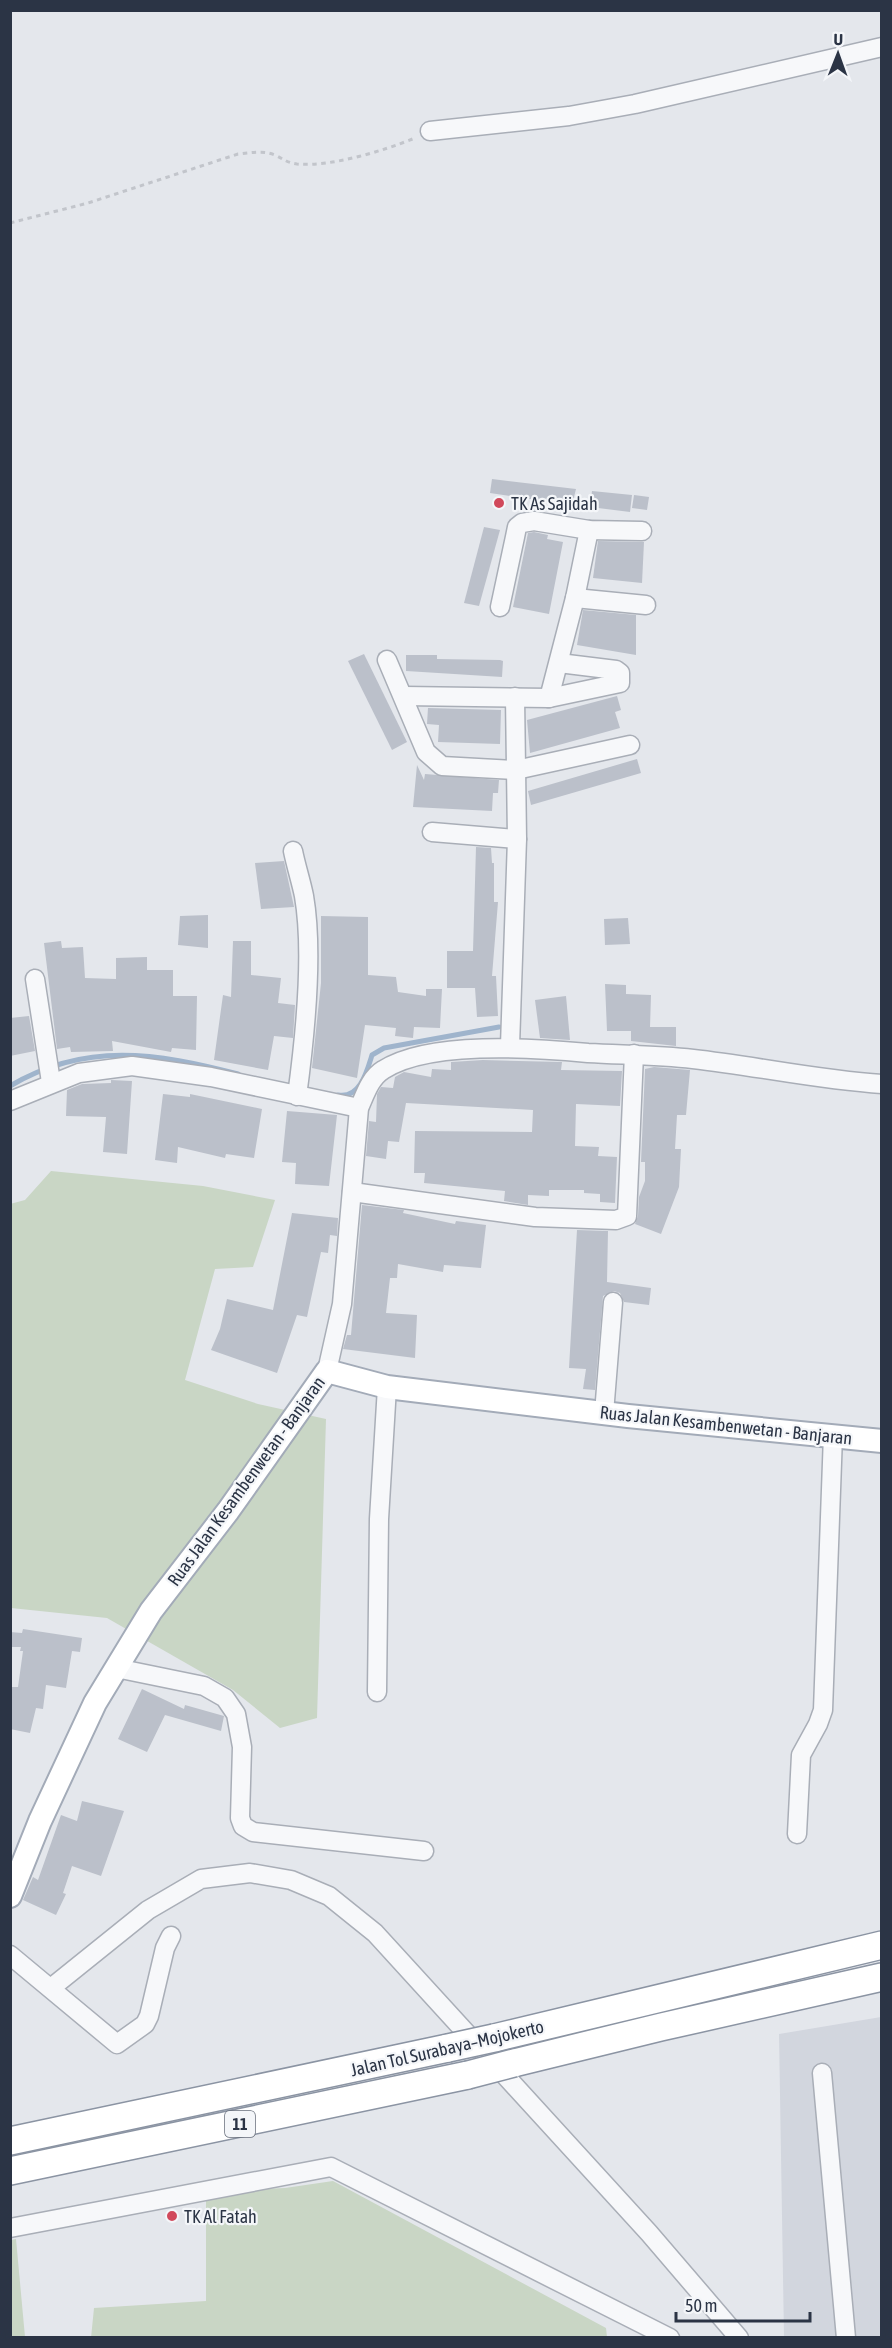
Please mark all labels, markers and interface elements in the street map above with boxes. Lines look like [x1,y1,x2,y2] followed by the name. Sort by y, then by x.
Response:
[808,24,868,84] north arrow
[833,30,843,48] text: U
[511,493,598,514] place label: TK As Sajidah
[492,496,506,510] marker: TK As Sajidah
[163,1372,329,1590] street label: Ruas Jalan Kesambenwetan - Banjaran
[599,1401,853,1449] street label: Ruas Jalan Kesambenwetan - Banjaran
[348,2016,546,2080] street label: Jalan Tol Surabaya–Mojokerto
[225,2111,255,2137] road number: 11
[184,2206,257,2227] place label: TK Al Fatah
[165,2209,179,2223] marker: TK Al Fatah
[676,2285,810,2323] scale bar
[685,2295,717,2316] text: 50 m

